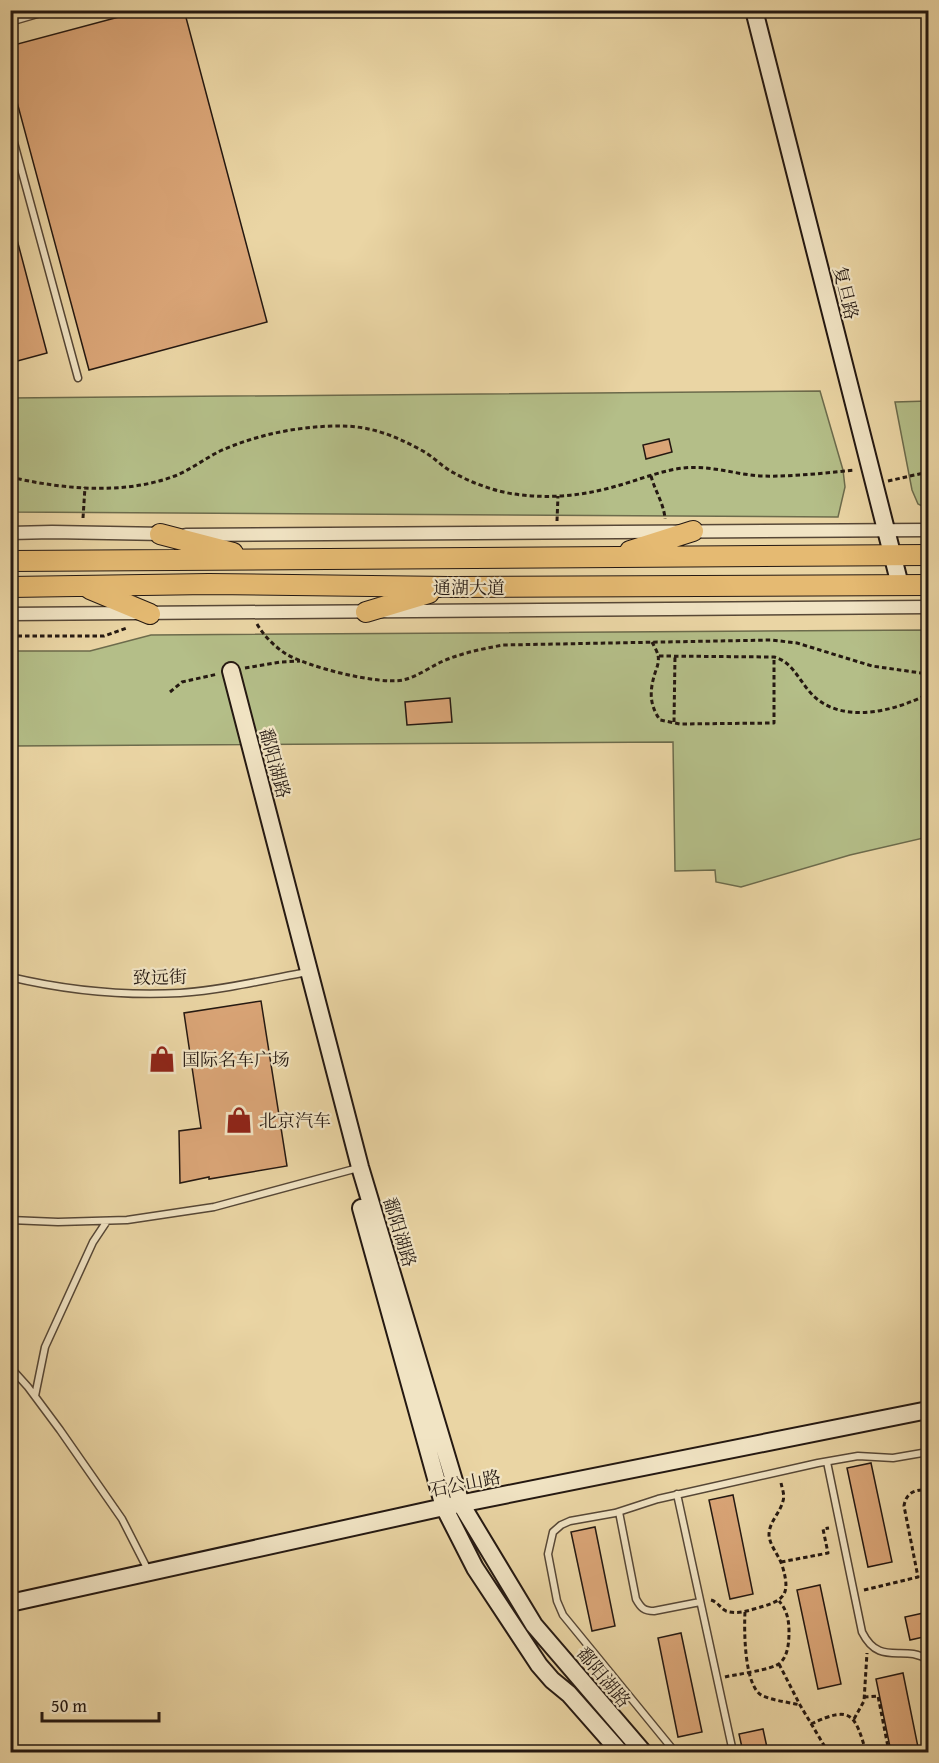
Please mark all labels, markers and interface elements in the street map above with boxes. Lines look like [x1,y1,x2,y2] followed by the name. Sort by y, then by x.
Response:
[826,264,866,322] street label: 复旦路
[433,574,505,601] street label: 通湖大道
[253,725,297,801] street label: 鄱阳湖路
[133,963,187,991] street label: 致远街
[147,1044,177,1074] shop icon: 国际名车广场
[182,1046,290,1073] place label: 国际名车广场
[224,1105,254,1135] shop icon: 北京汽车
[259,1107,331,1134] place label: 北京汽车
[377,1194,423,1270] street label: 鄱阳湖路
[427,1463,503,1503] street label: 石公山路
[571,1641,637,1713] street label: 鄱阳湖路
[42,1685,159,1723] scale bar
[51,1692,87,1719] text: 50 m

